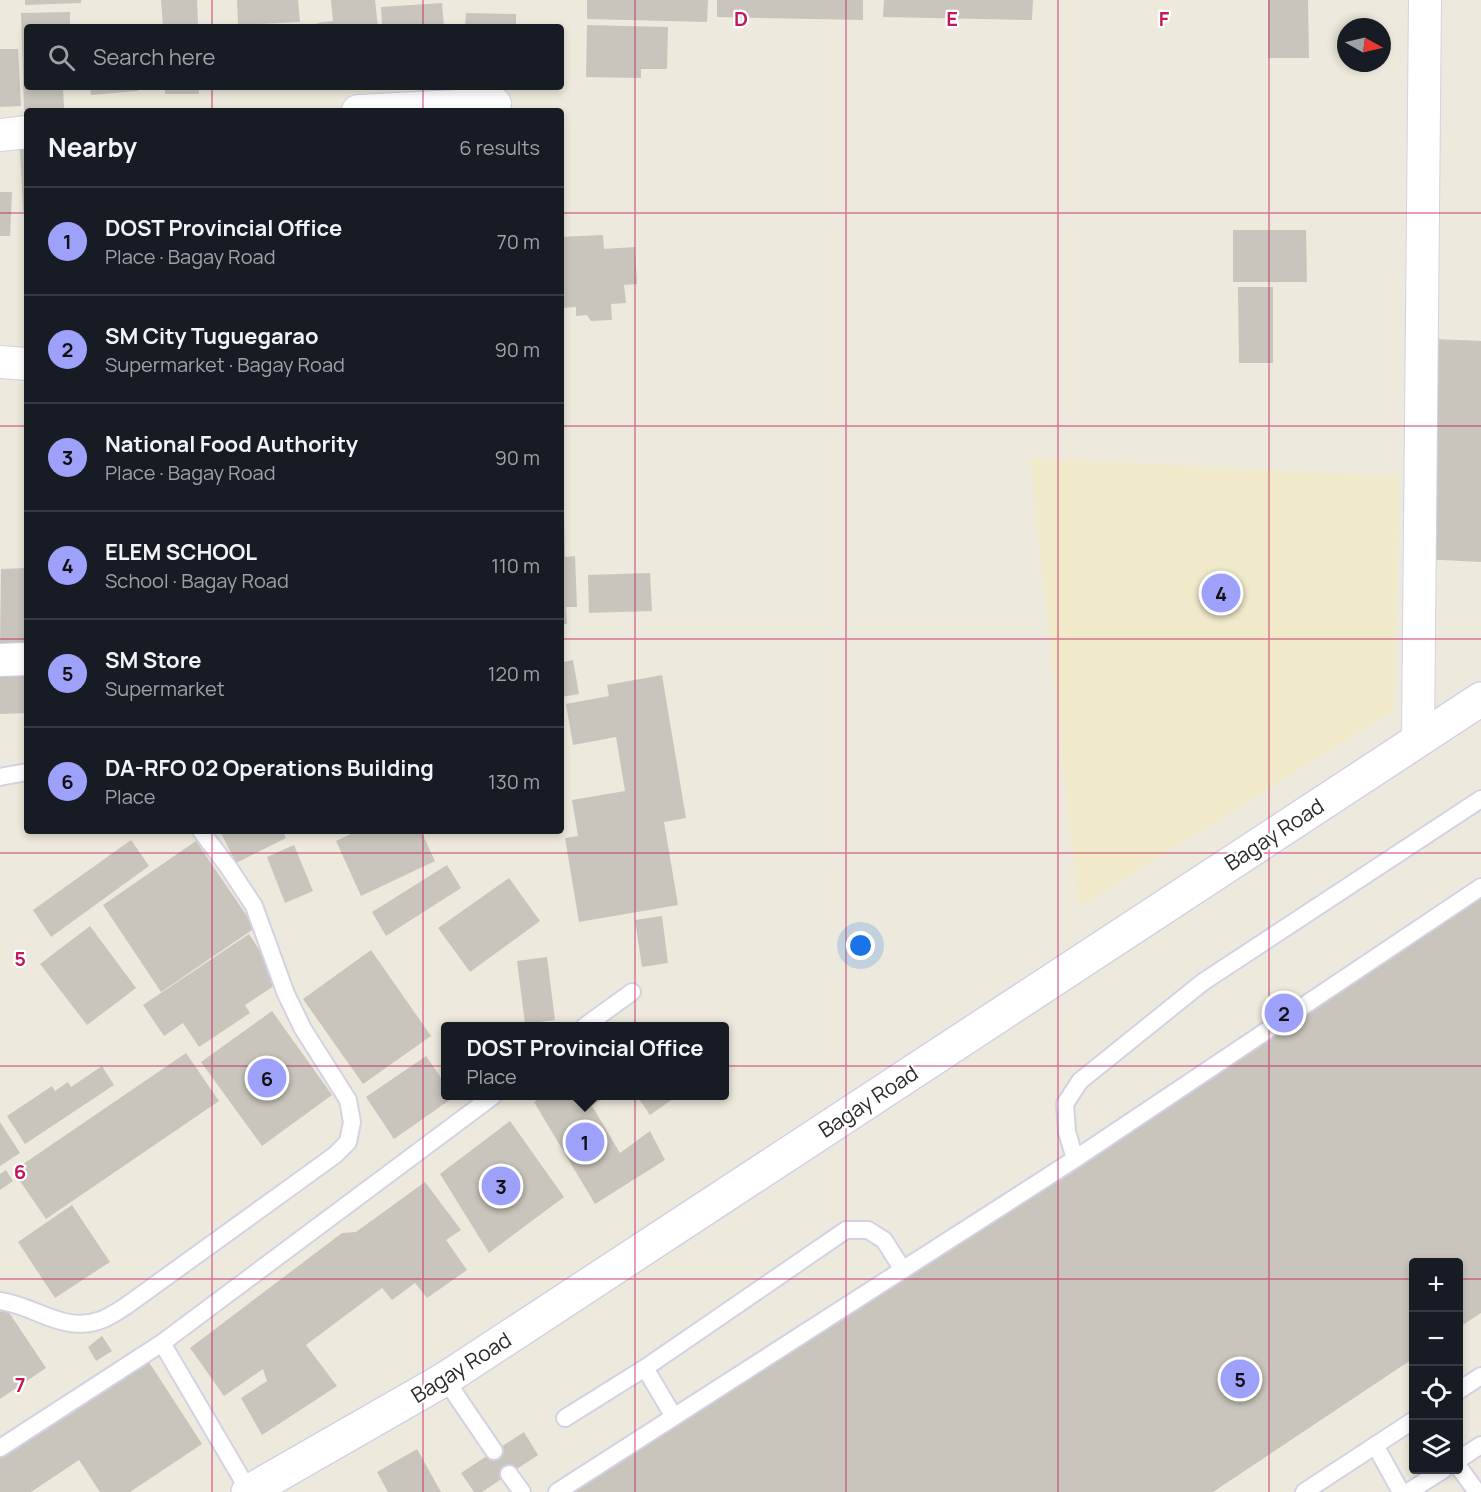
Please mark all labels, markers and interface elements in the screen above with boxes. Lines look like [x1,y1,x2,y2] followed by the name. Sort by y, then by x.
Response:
[734,5,748,32] text: D
[946,5,958,32] text: E
[1159,5,1170,32] text: F
[1337,18,1391,72] north arrow
[24,24,564,90] search box
[45,41,78,74] icon: search
[93,42,215,72] text: Search here
[48,129,137,165] text: Nearby
[459,134,540,161] text: 6 results
[105,213,342,243] text: DOST Provincial Office
[63,228,72,255] text: 1
[497,228,540,255] text: 70 m
[105,243,276,270] text: Place · Bagay Road
[105,321,319,351] text: SM City Tuguegarao
[62,336,73,363] text: 2
[494,336,540,363] text: 90 m
[105,351,345,378] text: Supermarket · Bagay Road
[105,429,358,459] text: National Food Authority
[62,444,73,471] text: 3
[494,444,540,471] text: 90 m
[105,459,276,486] text: Place · Bagay Road
[105,537,257,567] text: ELEM SCHOOL
[61,552,74,579] text: 4
[491,552,540,579] text: 110 m
[105,567,289,594] text: School · Bagay Road
[1202,570,1240,616] pin: 4
[105,645,201,675] text: SM Store
[62,660,73,687] text: 5
[488,660,540,687] text: 120 m
[105,675,225,702] text: Supermarket
[105,753,434,783] text: DA-RFO 02 Operations Building
[61,768,74,795] text: 6
[488,768,540,795] text: 130 m
[105,783,155,810] text: Place
[1219,791,1329,877] street label: Bagay Road
[846,931,875,960] your location
[14,945,26,972] text: 5
[1264,990,1304,1036] pin: 2
[441,1022,729,1100] popup
[466,1033,704,1063] text: DOST Provincial Office
[248,1056,286,1100] pin: 6
[813,1058,923,1144] street label: Bagay Road
[466,1063,517,1090] text: Place
[566,1120,604,1164] pin: 1
[14,1158,26,1185] text: 6
[482,1164,520,1208] pin: 3
[1409,1258,1463,1474] map controls
[1409,1258,1463,1312] button: +
[1409,1312,1463,1366] button: −
[406,1325,516,1409] street label: Bagay Road
[1220,1356,1260,1402] pin: 5
[1409,1366,1463,1420] button: locate
[15,1371,25,1398] text: 7
[1409,1420,1463,1474] button: layers

